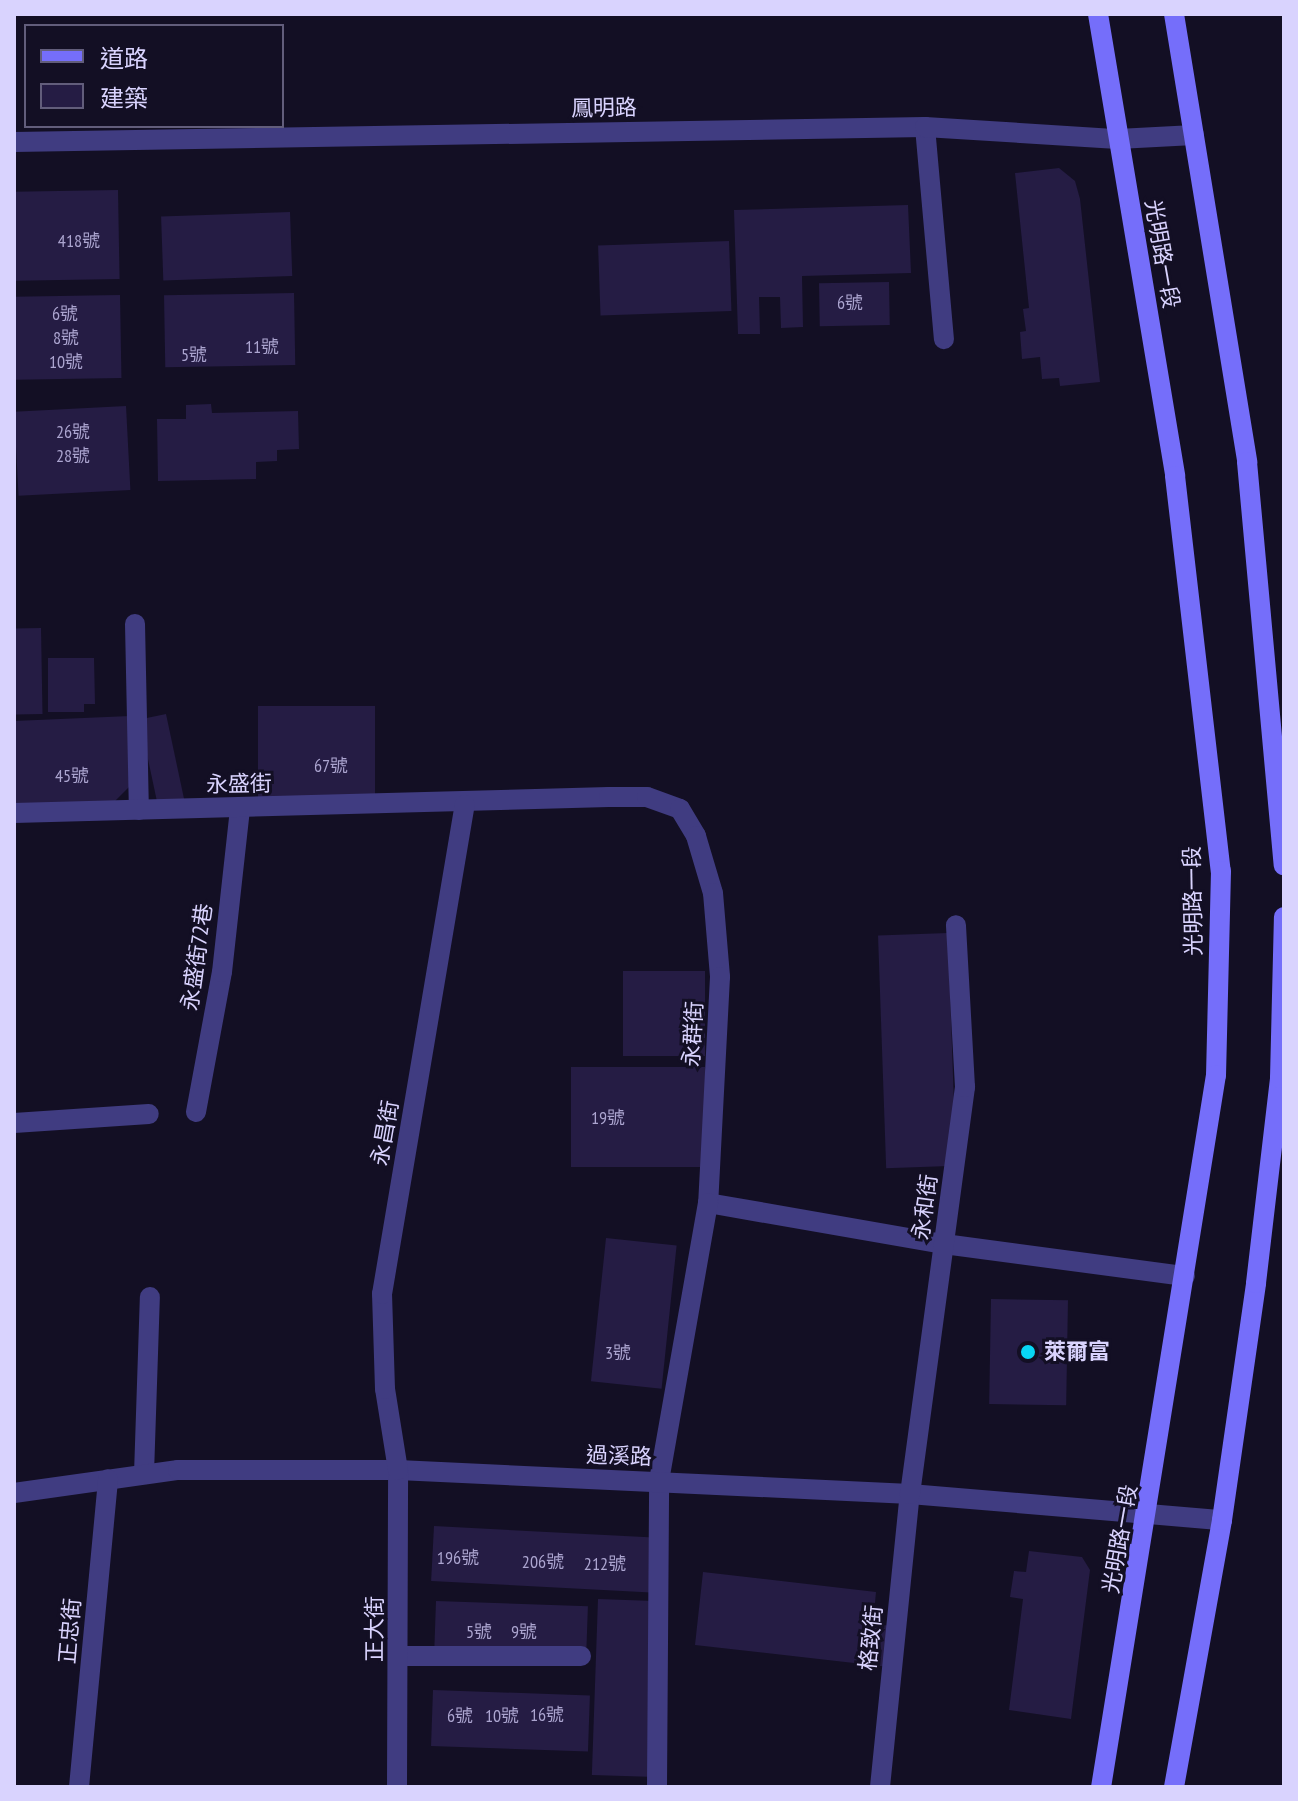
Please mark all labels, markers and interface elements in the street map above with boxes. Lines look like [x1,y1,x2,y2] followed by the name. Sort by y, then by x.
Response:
[24,24,284,128] legend
[100,43,148,74] text: 道路
[100,83,148,114] text: 建築
[571,94,637,122] street label: 鳳明路
[1139,198,1185,310] street label: 光明路一段
[58,230,100,252] house number: 418號
[837,292,863,314] house number: 6號
[52,303,78,325] house number: 6號
[53,327,79,349] house number: 8號
[245,336,279,358] house number: 11號
[181,344,207,366] house number: 5號
[49,351,83,373] house number: 10號
[56,421,90,443] house number: 26號
[56,445,90,467] house number: 28號
[314,755,348,777] house number: 67號
[55,765,89,787] house number: 45號
[206,770,272,798] street label: 永盛街
[1179,846,1207,956] street label: 光明路一段
[176,902,218,1012] street label: 永盛街72巷
[678,1000,708,1068] street label: 永群街
[366,1098,404,1168] street label: 永昌街
[591,1107,625,1129] house number: 19號
[907,1172,943,1242] street label: 永和街
[1044,1339,1110,1365] place label: 萊爾富
[605,1342,631,1364] house number: 3號
[1019,1343,1037,1361] marker: 萊爾富
[586,1442,652,1470] street label: 過溪路
[1097,1483,1143,1595] street label: 光明路一段
[437,1547,479,1569] house number: 196號
[522,1551,564,1573] house number: 206號
[584,1553,626,1575] house number: 212號
[362,1596,388,1662] street label: 正大街
[54,1597,86,1665] street label: 正忠街
[854,1604,888,1672] street label: 格致街
[466,1621,492,1643] house number: 5號
[511,1621,537,1643] house number: 9號
[530,1704,564,1726] house number: 16號
[447,1705,473,1727] house number: 6號
[485,1705,519,1727] house number: 10號

